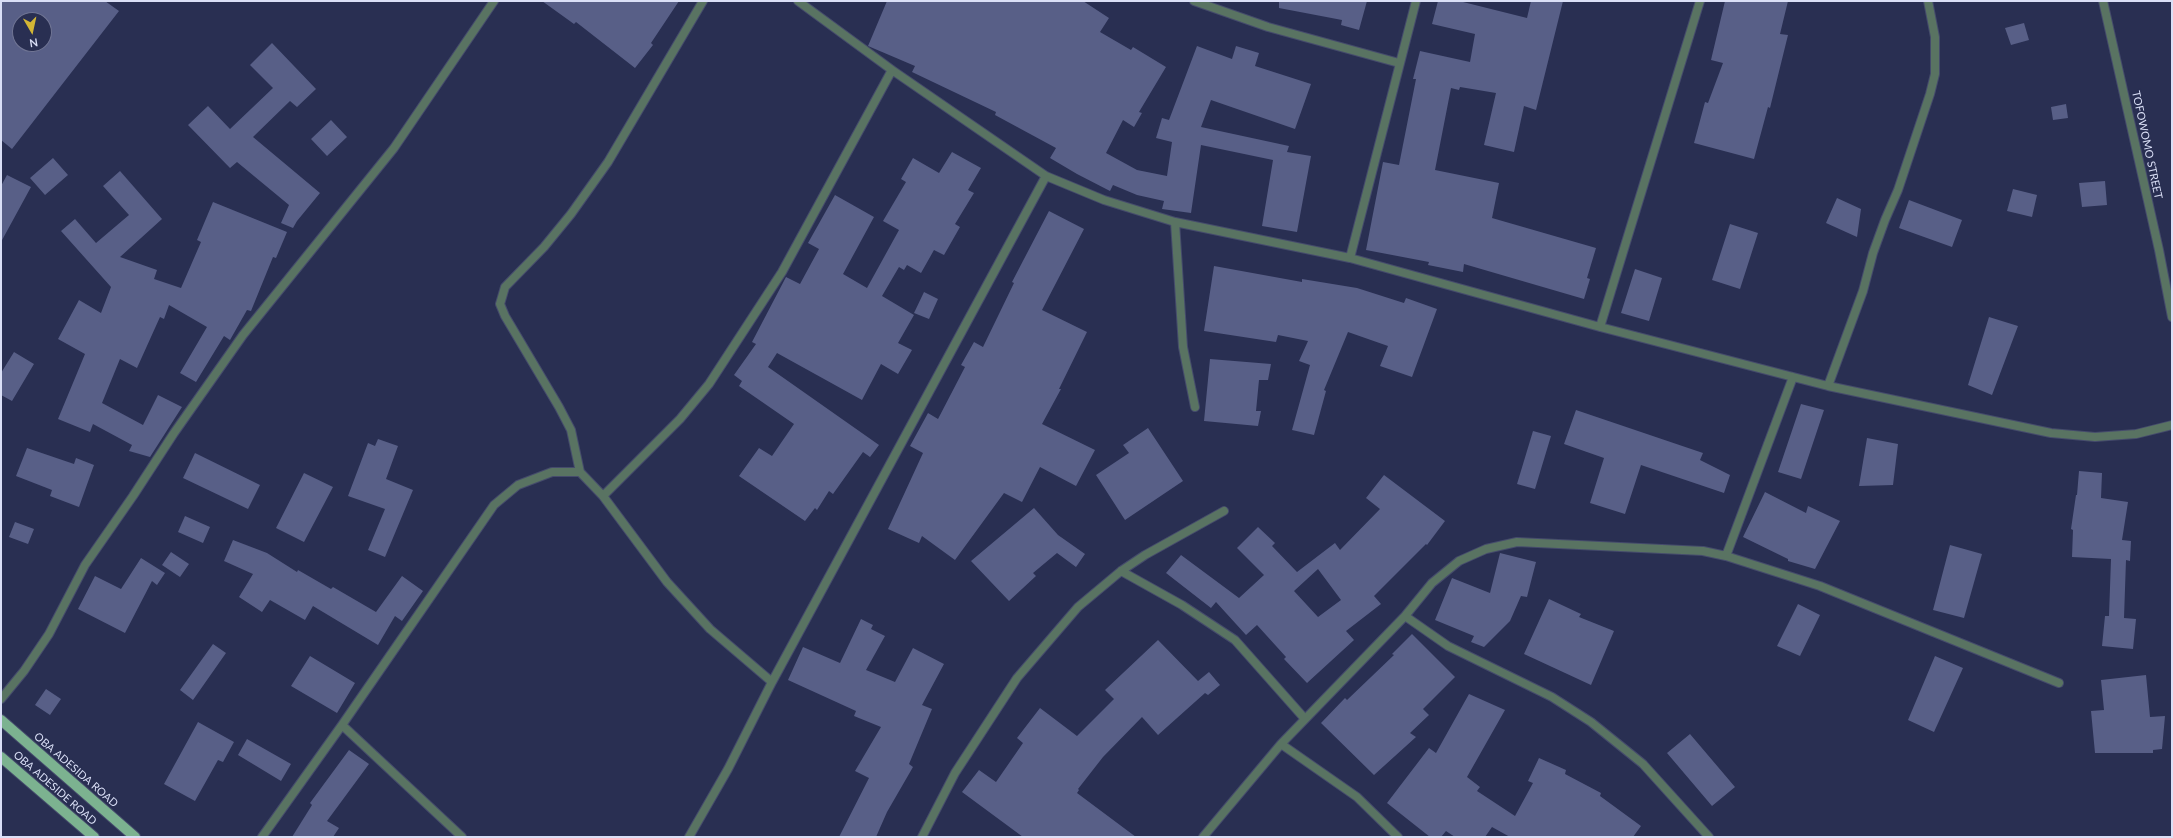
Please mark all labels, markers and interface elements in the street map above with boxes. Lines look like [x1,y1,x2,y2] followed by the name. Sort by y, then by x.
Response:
[12,12,52,52] north arrow
[29,36,39,50] text: N
[2129,90,2165,200] street label: TOFOWOMO STREET
[31,730,121,810] street label: OBA ADESIDA ROAD
[11,748,99,828] street label: OBA ADESIDE ROAD

